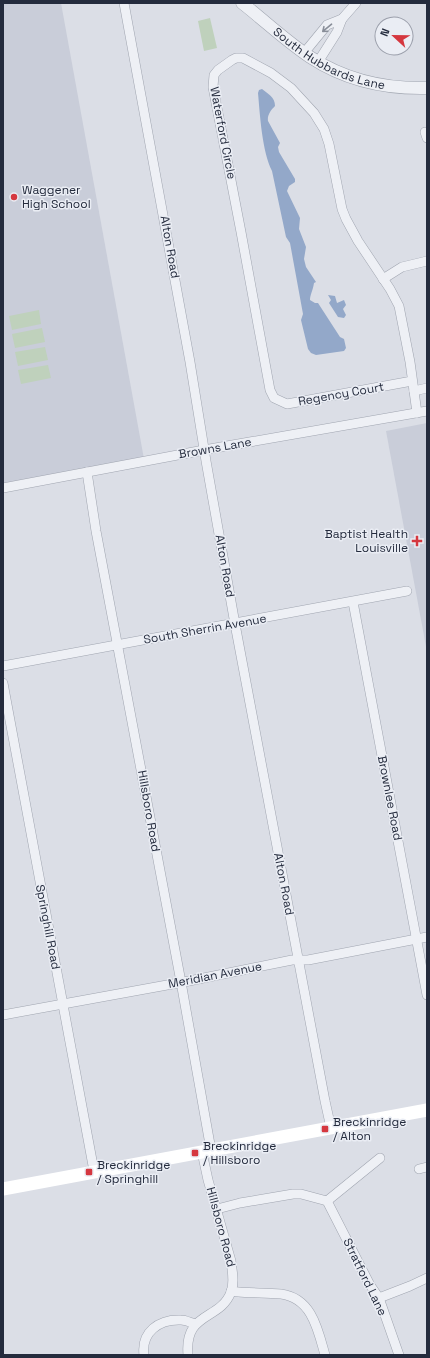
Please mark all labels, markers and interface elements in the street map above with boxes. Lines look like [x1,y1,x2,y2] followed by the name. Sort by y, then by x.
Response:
[374,16,414,56] north arrow
[322,23,332,32] one-way arrow
[270,24,386,93] street label: South Hubbards Lane
[377,26,393,38] text: N
[206,86,240,180] street label: Waterford Circle
[22,182,91,212] place label: Waggener High School
[9,192,19,202] marker: Waggener High School
[157,215,183,279] street label: Alton Road
[297,379,385,409] street label: Regency Court
[177,434,253,462] street label: Browns Lane
[325,526,408,556] place label: Baptist Health Louisville
[212,534,238,598] street label: Alton Road
[411,535,423,547] marker: Baptist Health Louisville
[142,610,268,648] street label: South Sherrin Avenue
[374,754,406,842] street label: Brownlee Road
[134,769,164,853] street label: Hillsboro Road
[270,851,298,917] street label: Alton Road
[32,883,64,971] street label: Springhill Road
[167,958,263,992] street label: Meridian Avenue
[333,1114,406,1144] place label: Breckinridge / Alton
[320,1124,330,1134] marker: Breckinridge / Alton
[203,1138,276,1168] place label: Breckinridge / Hillsboro
[190,1148,200,1158] marker: Breckinridge / Hillsboro
[97,1157,170,1187] place label: Breckinridge / Springhill
[84,1167,94,1177] marker: Breckinridge / Springhill
[203,1185,239,1269] street label: Hillsboro Road
[339,1236,391,1318] street label: Stratford Lane

